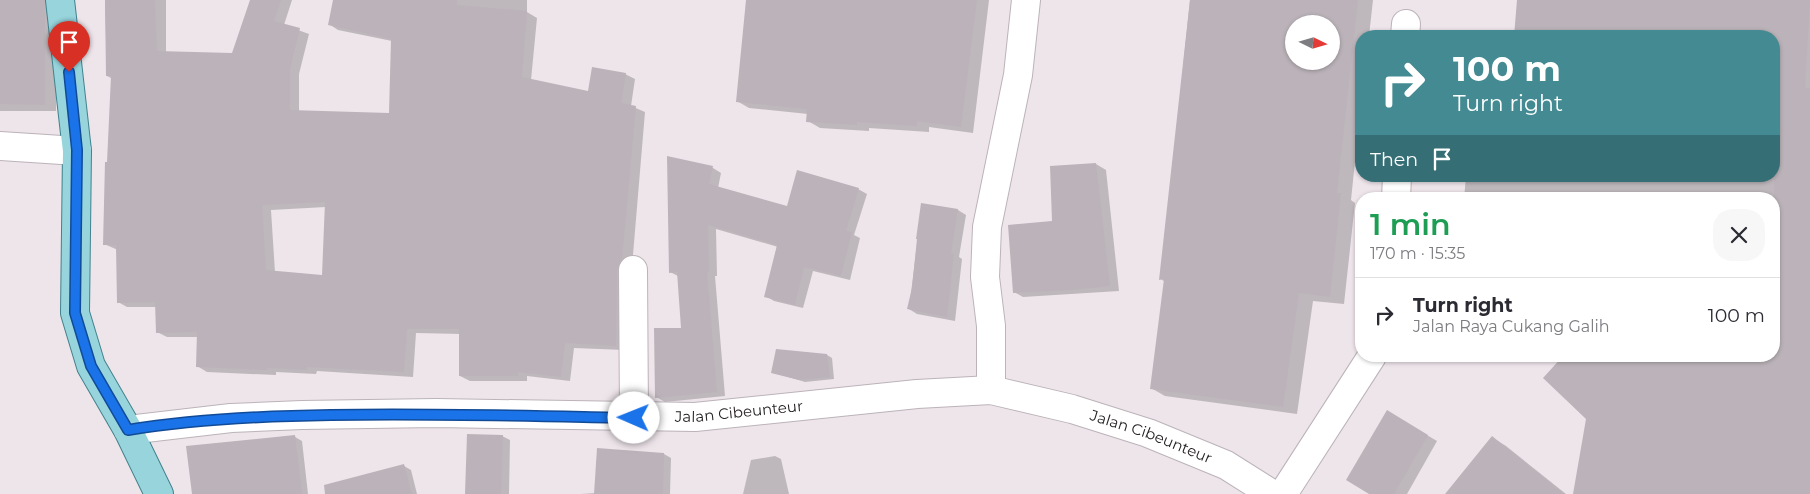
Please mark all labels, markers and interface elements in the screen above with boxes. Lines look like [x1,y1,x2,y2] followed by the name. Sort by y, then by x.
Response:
[1285,15,1340,70] north arrow
[1285,15,1340,70] map controls
[48,21,90,72] pin
[55,28,83,56] icon: arrive
[1453,47,1561,90] text: 100 m
[1370,50,1435,115] icon: right
[1453,90,1563,117] text: Turn right
[1428,145,1456,173] icon: arrive
[1370,148,1418,171] text: Then
[1370,206,1451,243] text: 1 min
[1713,209,1765,261] button: close
[1370,244,1465,263] text: 170 m · 15:35
[1413,294,1513,317] text: Turn right
[1370,301,1398,329] icon: right
[1708,304,1765,327] text: 100 m
[1413,317,1610,336] text: Jalan Raya Cukang Galih
[607,391,659,443] position arrow
[674,396,804,426] street label: Jalan Cibeunteur
[1087,405,1215,467] street label: Jalan Cibeunteur

